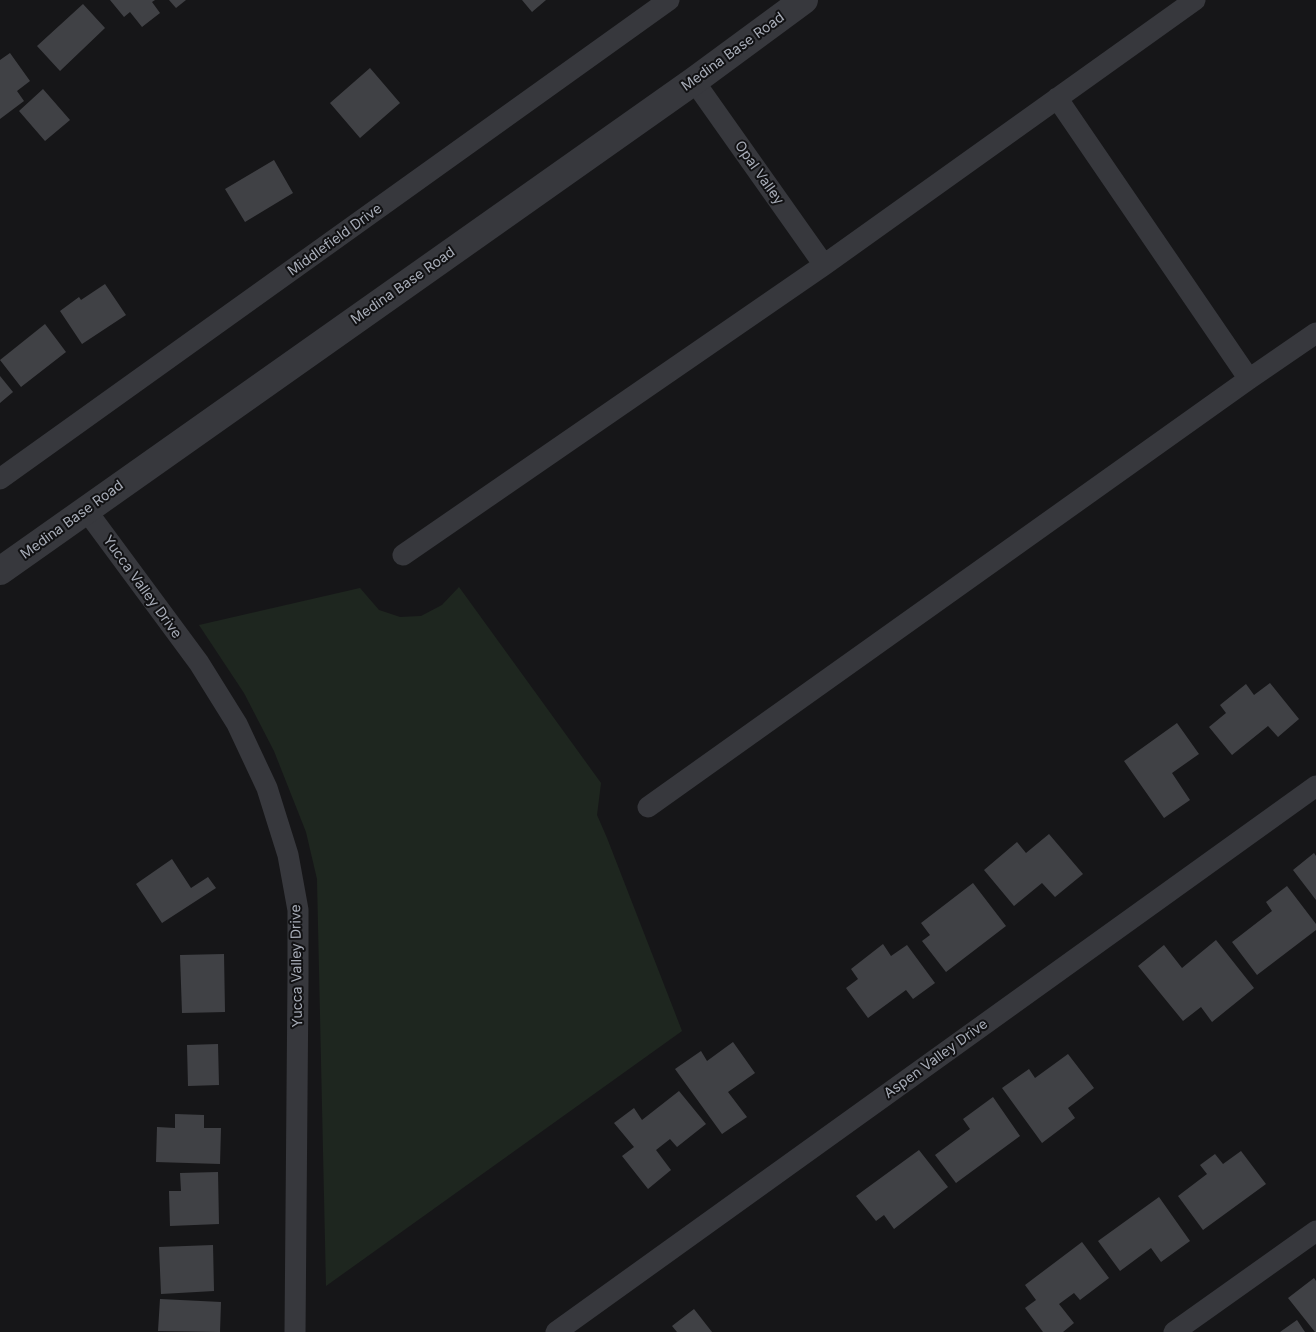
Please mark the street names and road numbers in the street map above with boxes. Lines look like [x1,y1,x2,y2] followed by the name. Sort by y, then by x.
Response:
[678,9,788,95] street label: Medina Base Road
[731,138,787,208] street label: Opal Valley
[285,200,385,280] street label: Middlefield Drive
[348,244,458,328] street label: Medina Base Road
[17,477,127,563] street label: Medina Base Road
[99,532,185,642] street label: Yucca Valley Drive
[288,904,306,1028] street label: Yucca Valley Drive
[881,1016,991,1102] street label: Aspen Valley Drive

